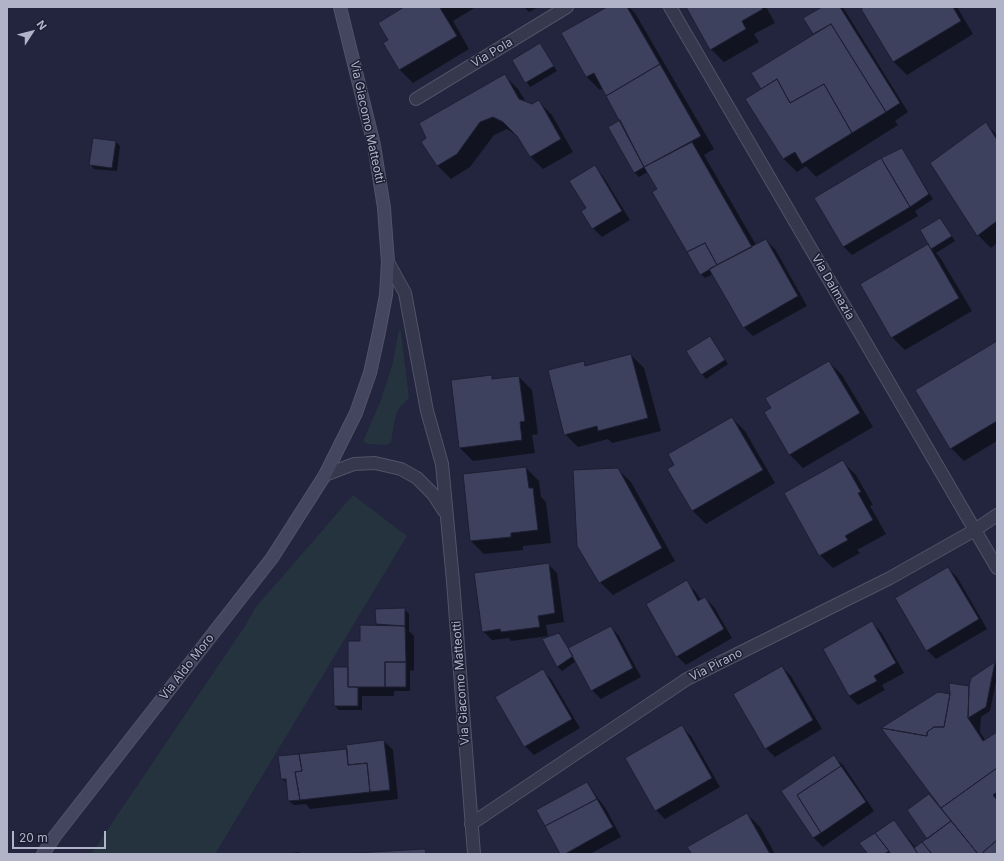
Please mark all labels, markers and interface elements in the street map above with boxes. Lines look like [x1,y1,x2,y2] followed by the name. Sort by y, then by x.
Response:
[12,12,52,52] north arrow
[34,17,50,32] text: N
[469,35,515,71] street label: Via Pola
[347,60,387,184] street label: Via Giacomo Matteotti
[808,252,858,322] street label: Via Dalmazia
[449,620,473,746] street label: Via Giacomo Matteotti
[157,631,217,703] street label: Via Aldo Moro
[687,646,745,684] street label: Via Pirano
[14,823,108,849] scale bar
[19,830,48,845] text: 20 m

